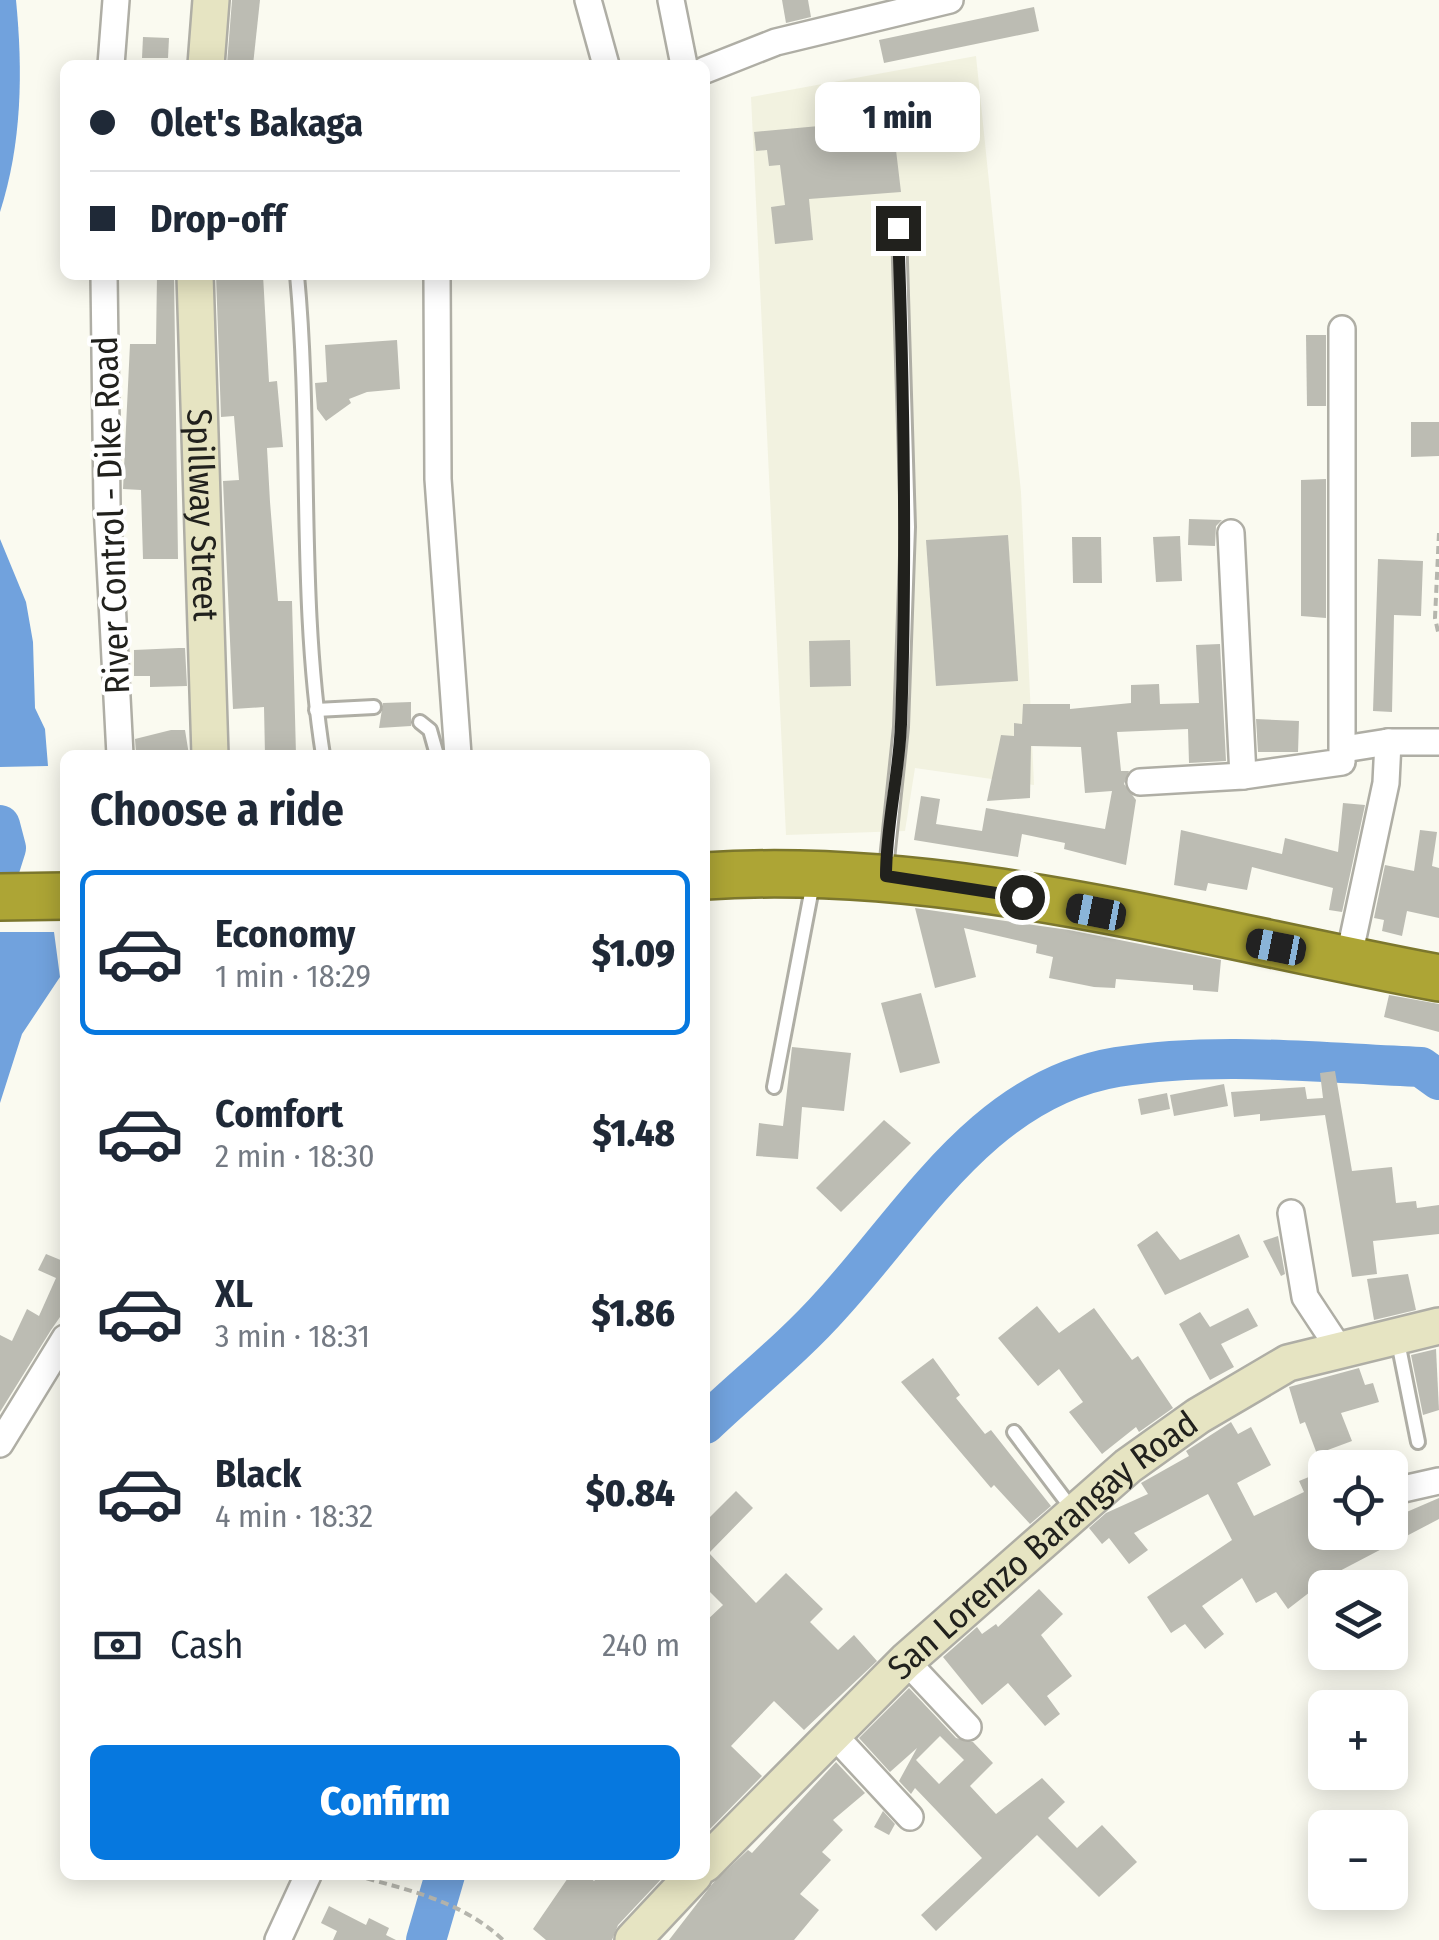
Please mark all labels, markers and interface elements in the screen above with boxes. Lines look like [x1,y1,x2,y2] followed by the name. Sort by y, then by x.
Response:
[816,83,980,153] callout: 1 min
[863,98,932,136] text: 1 min
[150,100,363,146] text: Olet's Bakaga
[150,196,286,242] text: Drop-off
[876,206,921,251] route end
[84,335,138,695] street label: River Control - Dike Road
[178,408,227,622] street label: Spillway Street
[90,783,344,837] text: Choose a ride
[1000,875,1045,920] route start
[1064,892,1128,932] car
[95,908,185,998] icon: car
[215,911,355,957] text: Economy
[1244,927,1308,967] car
[592,930,675,976] text: $1.09
[215,957,371,995] text: 1 min · 18:29
[95,1088,185,1178] icon: car
[215,1091,343,1137] text: Comfort
[592,1110,675,1156] text: $1.48
[215,1137,375,1175] text: 2 min · 18:30
[95,1268,185,1358] icon: car
[215,1271,253,1317] text: XL
[591,1290,675,1336] text: $1.86
[215,1317,370,1355] text: 3 min · 18:31
[879,1402,1206,1688] street label: San Lorenzo Barangay Road
[95,1448,185,1538] icon: car
[1308,1450,1408,1910] map controls
[1308,1450,1408,1550] button: locate
[215,1451,301,1497] text: Black
[586,1470,675,1516] text: $0.84
[215,1497,373,1535] text: 4 min · 18:32
[1308,1570,1408,1670] button: layers
[90,1618,145,1673] icon: cash
[170,1622,244,1668] text: Cash
[602,1626,680,1664] text: 240 m
[1308,1690,1408,1790] button: +
[90,1745,680,1860] button: Confirm
[1308,1810,1408,1910] button: −

